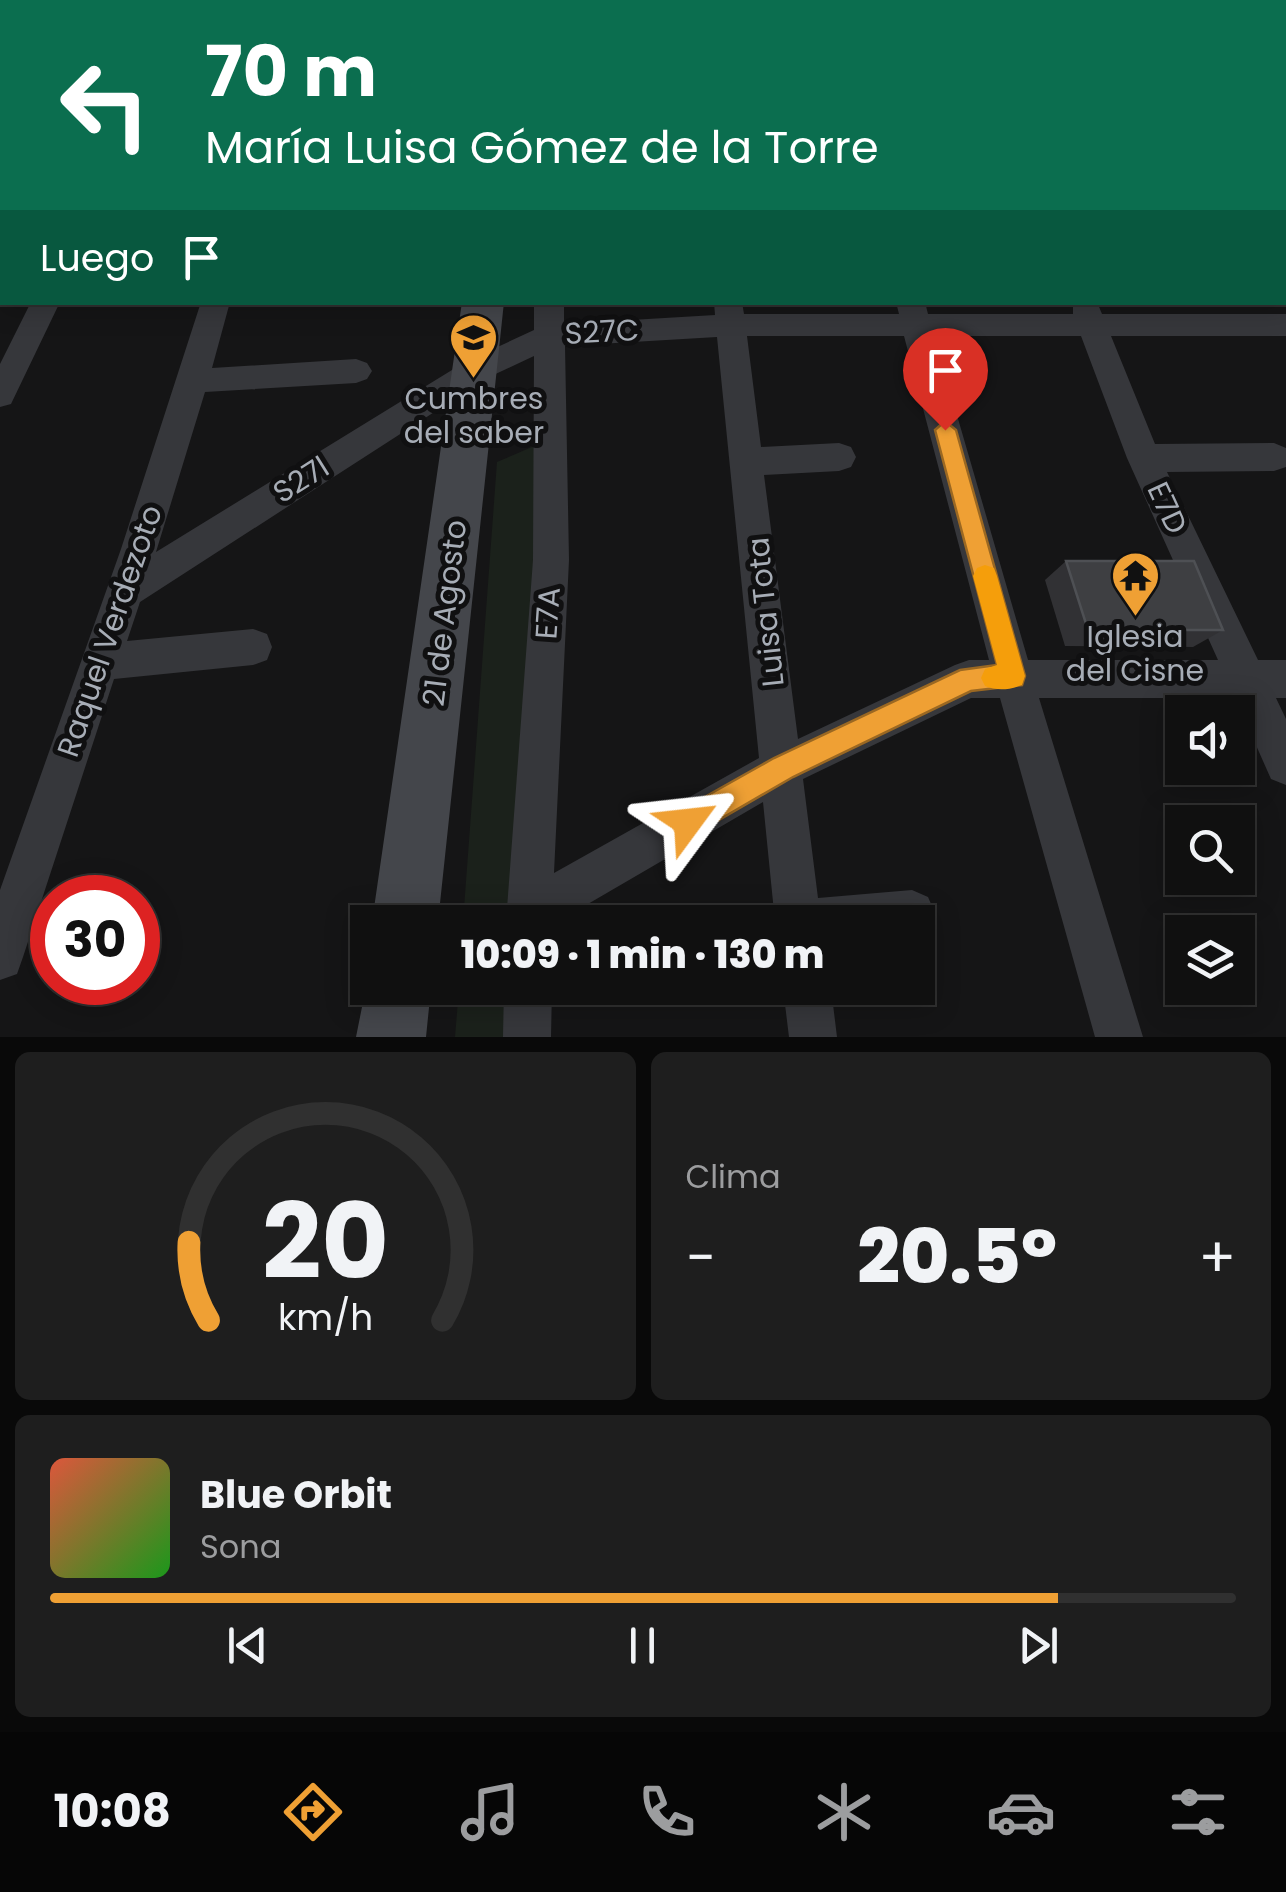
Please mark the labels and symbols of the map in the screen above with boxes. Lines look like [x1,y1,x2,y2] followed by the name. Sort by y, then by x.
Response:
[564,308,640,355] street label: S27C
[448,312,500,380] school or university icon: Cumbres del saber
[903,328,988,431] pin
[404,377,544,454] place label: Cumbres del saber
[264,446,337,513] street label: S27l
[1137,475,1198,541] street label: E7D
[46,499,173,763] street label: Raquel Verdezoto
[412,517,477,708] street label: 21 de Agosto
[736,535,795,689] street label: Luisa Tota
[1109,550,1161,618] temple icon: Iglesia del Cisne
[524,586,571,640] street label: E7A
[1066,615,1204,692] place label: Iglesia del Cisne
[636,770,740,874] position arrow
[30,875,160,1005] speed limit sign: 30

